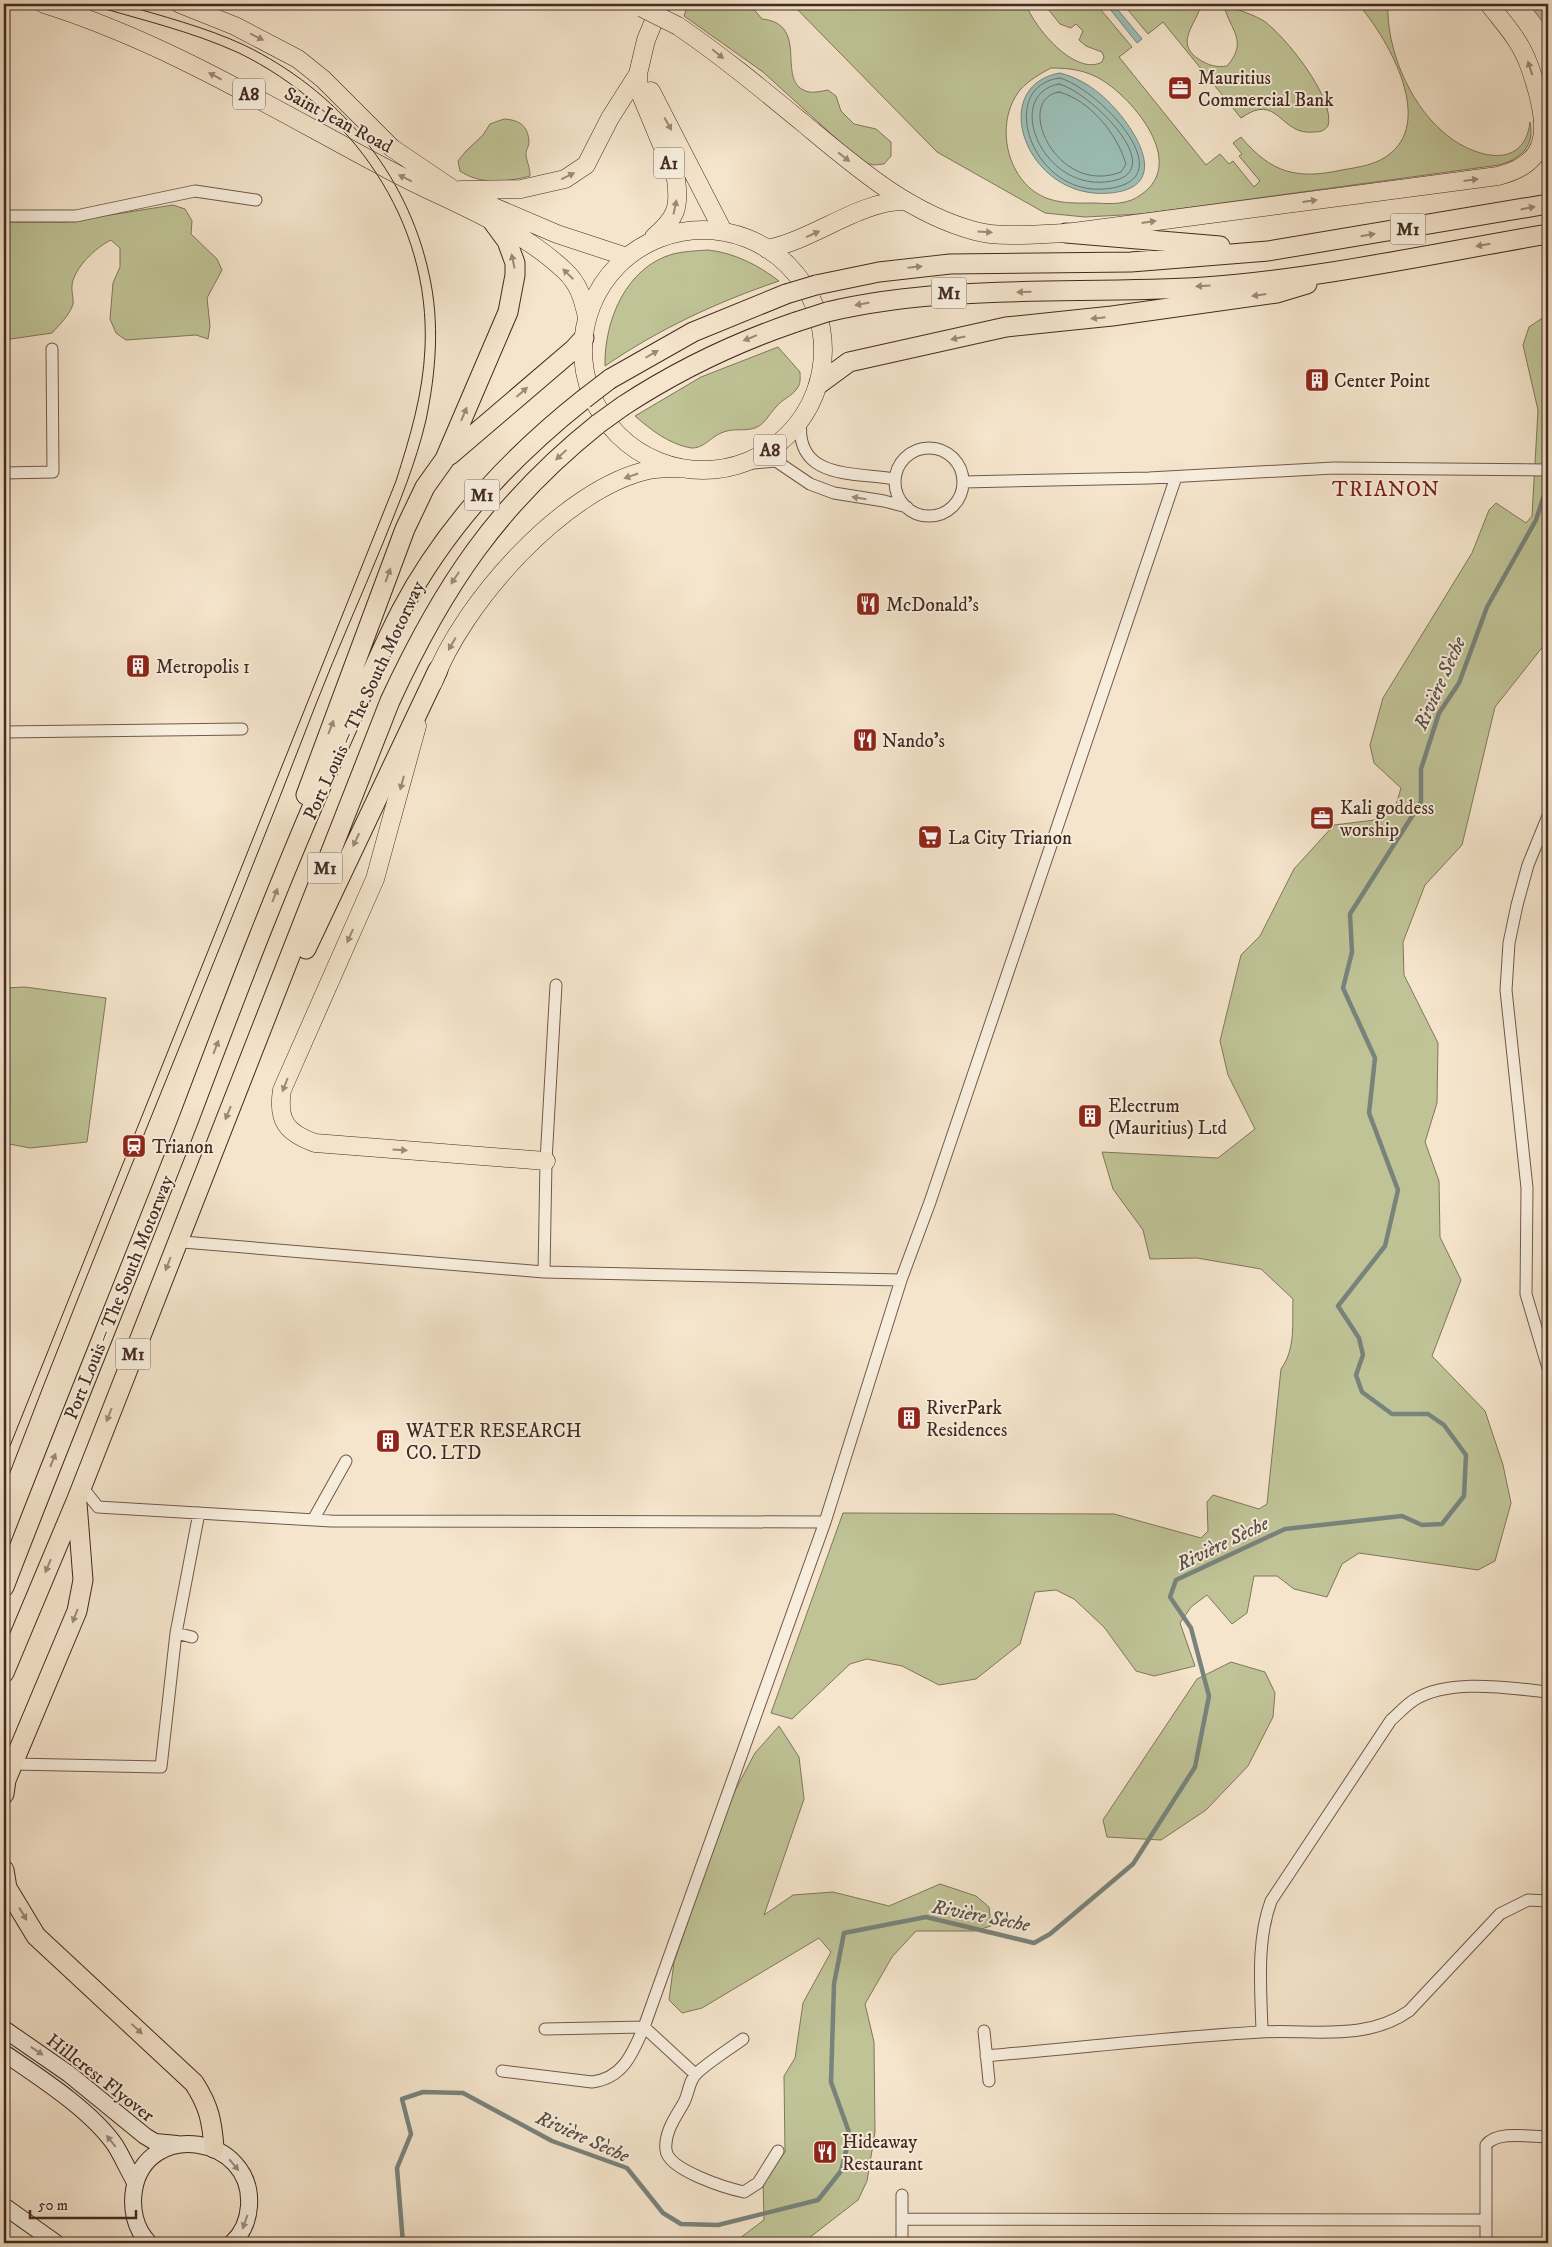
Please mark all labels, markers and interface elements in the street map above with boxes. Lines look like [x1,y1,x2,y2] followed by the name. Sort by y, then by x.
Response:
[250,33,264,41] one-way arrow
[711,48,724,59] one-way arrow
[1526,60,1534,75] one-way arrow
[1198,67,1334,112] place label: Mauritius Commercial Bank
[208,72,223,80] one-way arrow
[1167,75,1193,101] office icon: Mauritius Commercial Bank
[233,78,265,110] road number: A8
[280,82,397,159] street label: Saint Jean Road
[664,117,672,132] one-way arrow
[654,148,684,178] road number: A1
[837,151,850,162] one-way arrow
[560,172,575,180] one-way arrow
[397,174,412,182] one-way arrow
[1463,175,1479,183] one-way arrow
[1302,197,1318,205] one-way arrow
[671,200,679,215] one-way arrow
[1521,204,1536,212] one-way arrow
[1390,213,1426,244] road number: M1
[1141,218,1157,226] one-way arrow
[806,229,820,237] one-way arrow
[977,229,993,237] one-way arrow
[1361,231,1377,239] one-way arrow
[1475,242,1491,250] one-way arrow
[509,253,517,269] one-way arrow
[908,263,924,271] one-way arrow
[562,268,574,280] one-way arrow
[932,278,966,308] road number: M1
[1195,283,1211,291] one-way arrow
[1016,288,1032,296] one-way arrow
[1250,291,1266,299] one-way arrow
[854,301,870,309] one-way arrow
[1089,314,1105,322] one-way arrow
[742,334,757,342] one-way arrow
[949,334,965,342] one-way arrow
[645,349,658,358] one-way arrow
[1304,367,1330,393] building icon: Center Point
[1334,370,1430,393] place label: Center Point
[515,387,528,398] one-way arrow
[461,407,469,421] one-way arrow
[754,434,786,466] road number: A8
[555,449,567,461] one-way arrow
[624,473,639,480] one-way arrow
[1332,477,1440,503] district label: TRIANON
[464,480,500,510] road number: M1
[851,493,867,501] one-way arrow
[384,567,392,582] one-way arrow
[450,571,460,585] one-way arrow
[299,576,430,824] street label: Port Louis – The South Motorway
[855,591,881,617] restaurant icon: McDonald's
[886,594,979,617] place label: McDonald's
[1408,632,1472,735] water label: Rivière Sèche
[448,637,457,650] one-way arrow
[125,653,151,679] building icon: Metropolis 1
[156,656,250,679] place label: Metropolis 1
[327,720,335,734] one-way arrow
[852,727,878,753] restaurant icon: Nando's
[882,730,945,753] place label: Nando's
[398,775,406,790] one-way arrow
[1339,797,1434,842] place label: Kali goddess worship
[1309,805,1335,831] office icon: Kali goddess worship
[917,824,943,850] supermarket icon: La City Trianon
[948,827,1072,850] place label: La City Trianon
[352,833,360,847] one-way arrow
[308,852,342,884] road number: M1
[271,887,279,902] one-way arrow
[346,929,354,943] one-way arrow
[213,1039,221,1054] one-way arrow
[281,1078,289,1093] one-way arrow
[1108,1095,1227,1140] place label: Electrum (Mauritius) Ltd
[1077,1103,1103,1129] building icon: Electrum (Mauritius) Ltd
[224,1106,232,1120] one-way arrow
[121,1133,147,1159] station icon: Trianon
[152,1136,214,1159] place label: Trianon
[393,1146,409,1154] one-way arrow
[60,1171,179,1423] street label: Port Louis – The South Motorway
[164,1256,171,1271] one-way arrow
[116,1338,150,1370] road number: M1
[926,1397,1007,1442] place label: RiverPark Residences
[896,1405,922,1431] building icon: RiverPark Residences
[105,1408,113,1423] one-way arrow
[405,1420,582,1465] place label: WATER RESEARCH CO. LTD
[375,1428,401,1454] building icon: WATER RESEARCH CO. LTD
[49,1452,57,1467] one-way arrow
[1172,1511,1274,1578] water label: Rivière Sèche
[44,1559,52,1573] one-way arrow
[71,1609,78,1624] one-way arrow
[929,1895,1033,1938] water label: Rivière Sèche
[18,1908,27,1921] one-way arrow
[130,2023,142,2035] one-way arrow
[42,2029,159,2127] street label: Hillcrest Flyover
[30,2046,43,2056] one-way arrow
[531,2105,634,2169] water label: Rivière Sèche
[842,2131,923,2176] place label: Hideaway Restaurant
[105,2134,116,2147] one-way arrow
[812,2139,838,2165] restaurant icon: Hideaway Restaurant
[229,2158,240,2171] one-way arrow
[30,2187,136,2219] scale bar
[38,2196,68,2215] text: 50 m
[241,2215,249,2230] one-way arrow

